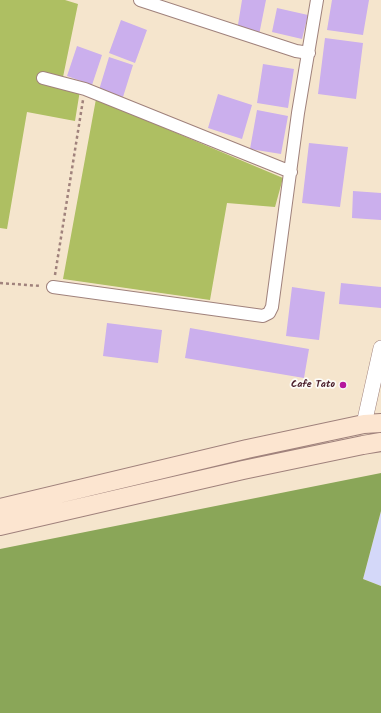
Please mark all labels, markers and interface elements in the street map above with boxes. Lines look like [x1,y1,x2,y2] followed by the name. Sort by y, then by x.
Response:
[291,379,335,391] place label: Cafe Tato
[338,380,348,390] marker: Cafe Tato

